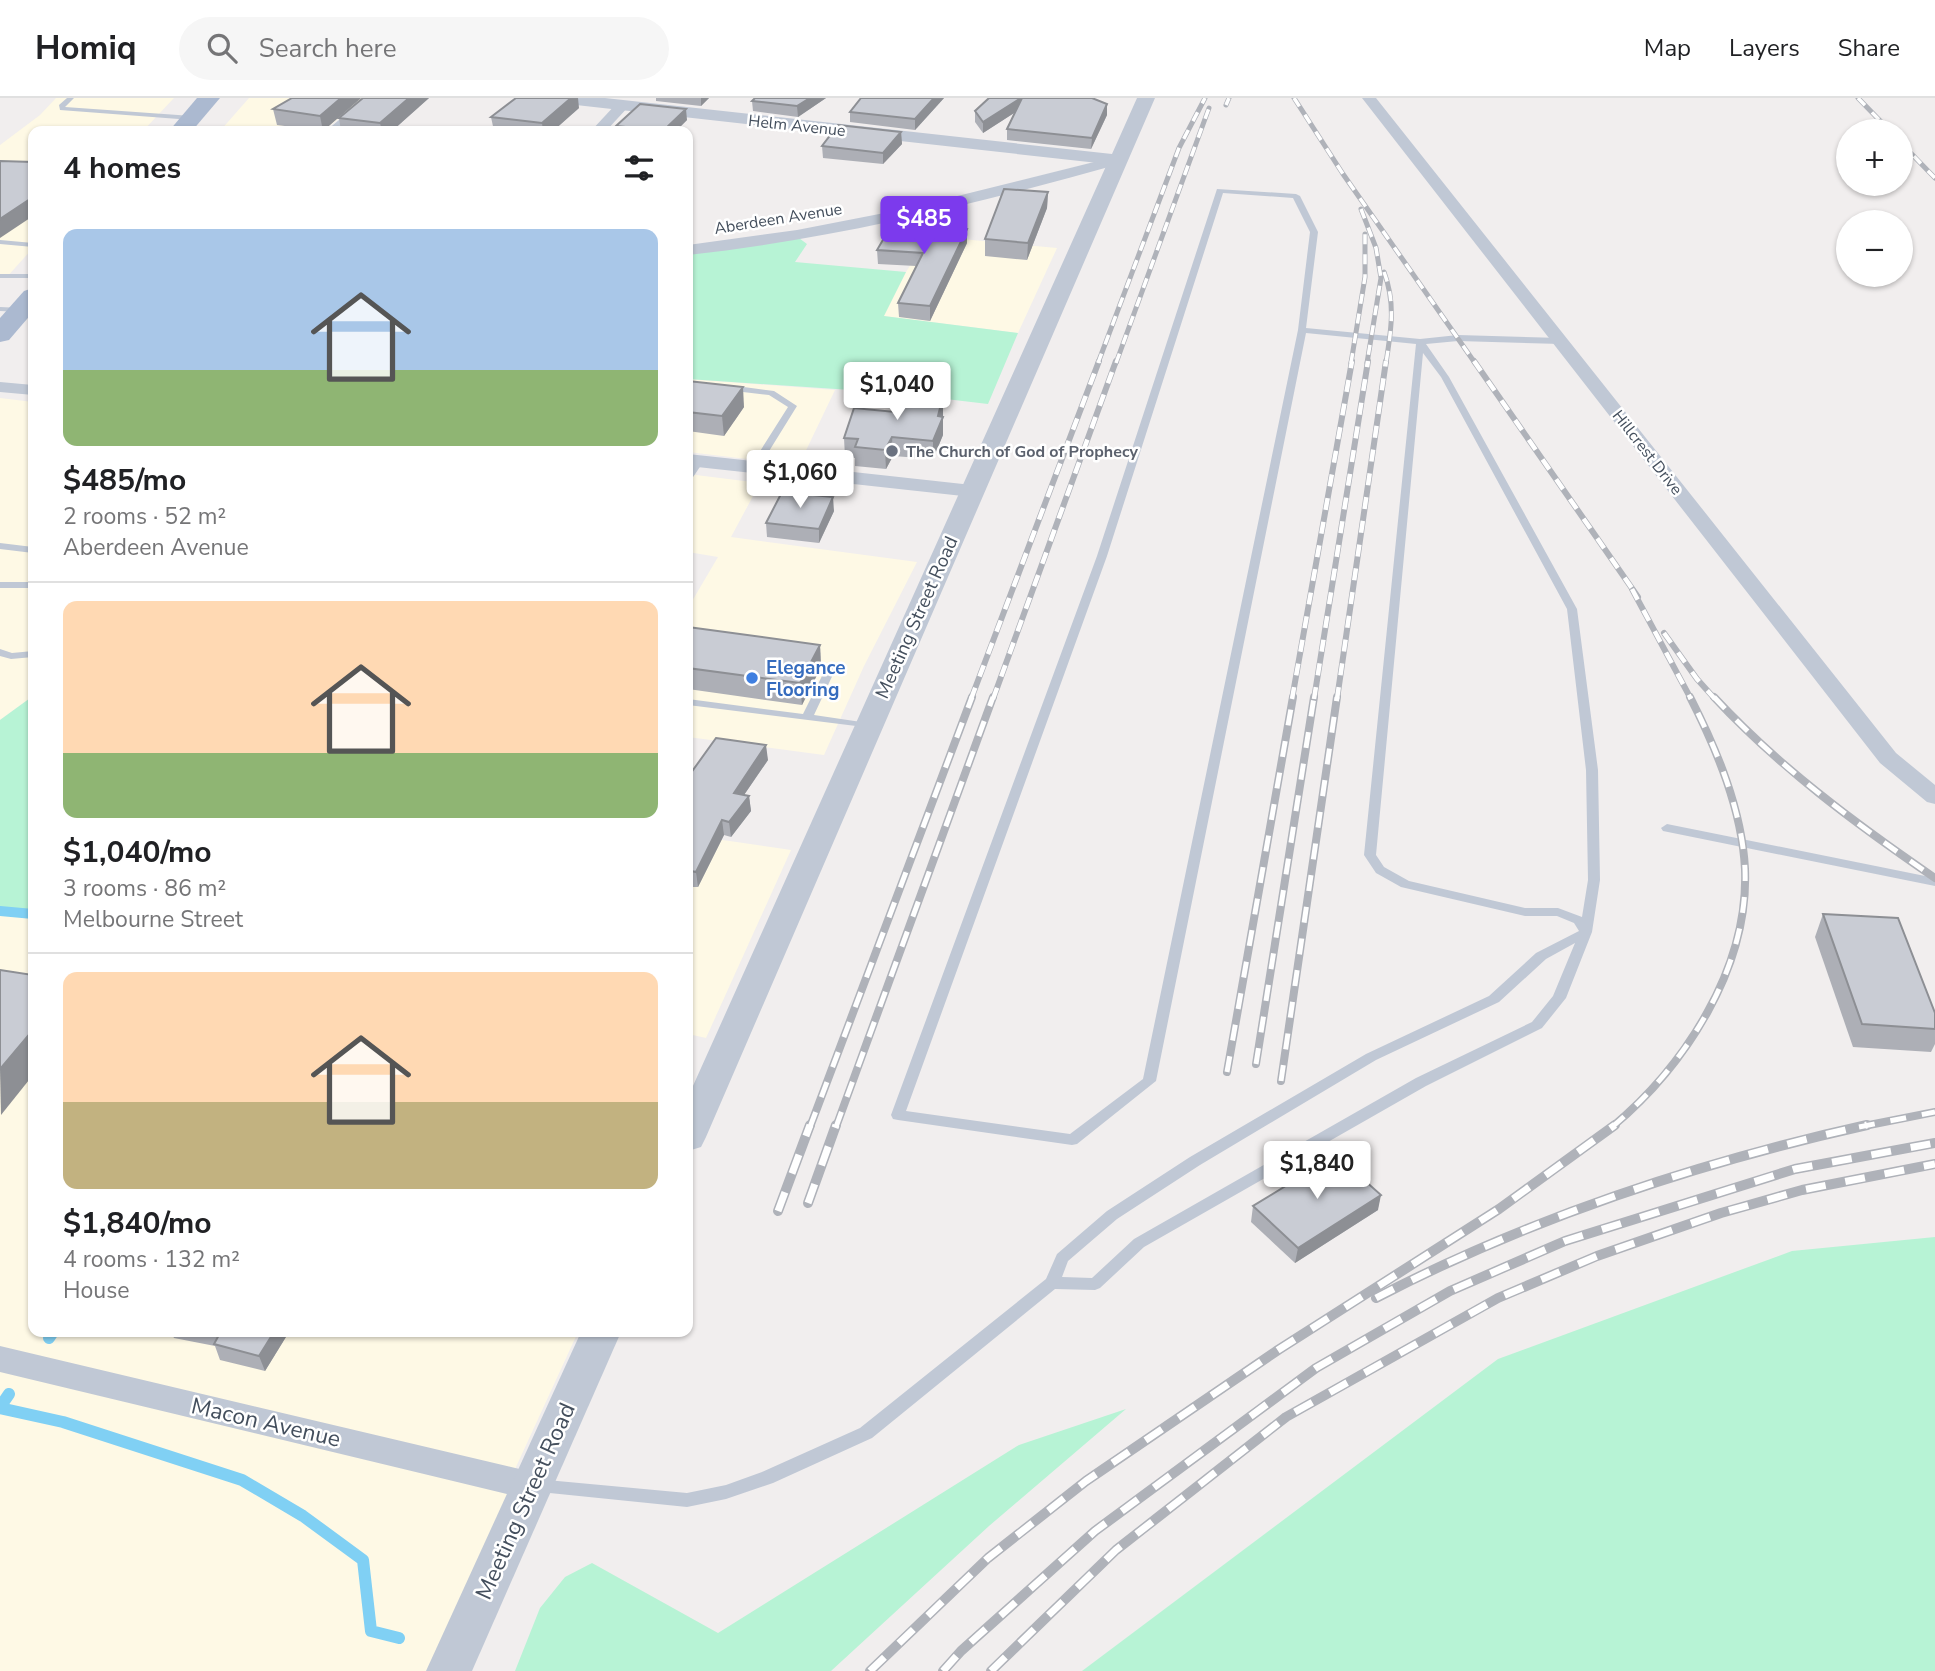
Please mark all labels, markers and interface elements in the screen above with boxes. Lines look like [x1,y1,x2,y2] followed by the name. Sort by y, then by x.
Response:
[179,17,669,80] search box
[35,26,137,71] text: Homiq
[203,29,241,67] icon: search
[259,31,397,66] text: Search here
[1644,32,1691,64] text: Map
[1729,32,1800,64] text: Layers
[1838,32,1900,64] text: Share
[747,110,847,142] street label: Helm Avenue
[1836,119,1913,287] map controls
[1836,119,1913,196] button: +
[63,148,181,189] text: 4 homes
[620,149,658,187] icon: filters
[883,197,965,256] pin: $485
[713,198,844,240] street label: Aberdeen Avenue
[896,203,952,234] text: $485
[1836,210,1913,287] button: −
[298,274,424,400] icon: home
[840,362,954,422] pin: $1,040
[860,369,934,400] text: $1,040
[1607,406,1687,500] street label: Hillcrest Drive
[906,441,1139,463] place label: The Church of God of Prophecy
[884,443,900,459] marker: The Church of God of Prophecy
[743,450,857,510] pin: $1,060
[763,457,837,488] text: $1,060
[63,460,186,501] text: $485/mo
[63,501,226,532] text: 2 rooms · 52 m²
[63,532,249,563] text: Aberdeen Avenue
[869,532,964,703] street label: Meeting Street Road
[298,646,424,772] icon: home
[766,655,846,703] place label: Elegance Flooring
[744,670,760,686] marker: Elegance Flooring
[63,832,212,873] text: $1,040/mo
[63,873,226,904] text: 3 rooms · 86 m²
[63,904,243,935] text: Melbourne Street
[298,1017,424,1143] icon: home
[1260,1142,1374,1201] pin: $1,840
[1280,1148,1354,1179] text: $1,840
[63,1203,212,1244] text: $1,840/mo
[63,1244,240,1275] text: 4 rooms · 132 m²
[63,1275,130,1306] text: House
[188,1390,344,1455] street label: Macon Avenue
[468,1398,583,1604] street label: Meeting Street Road

